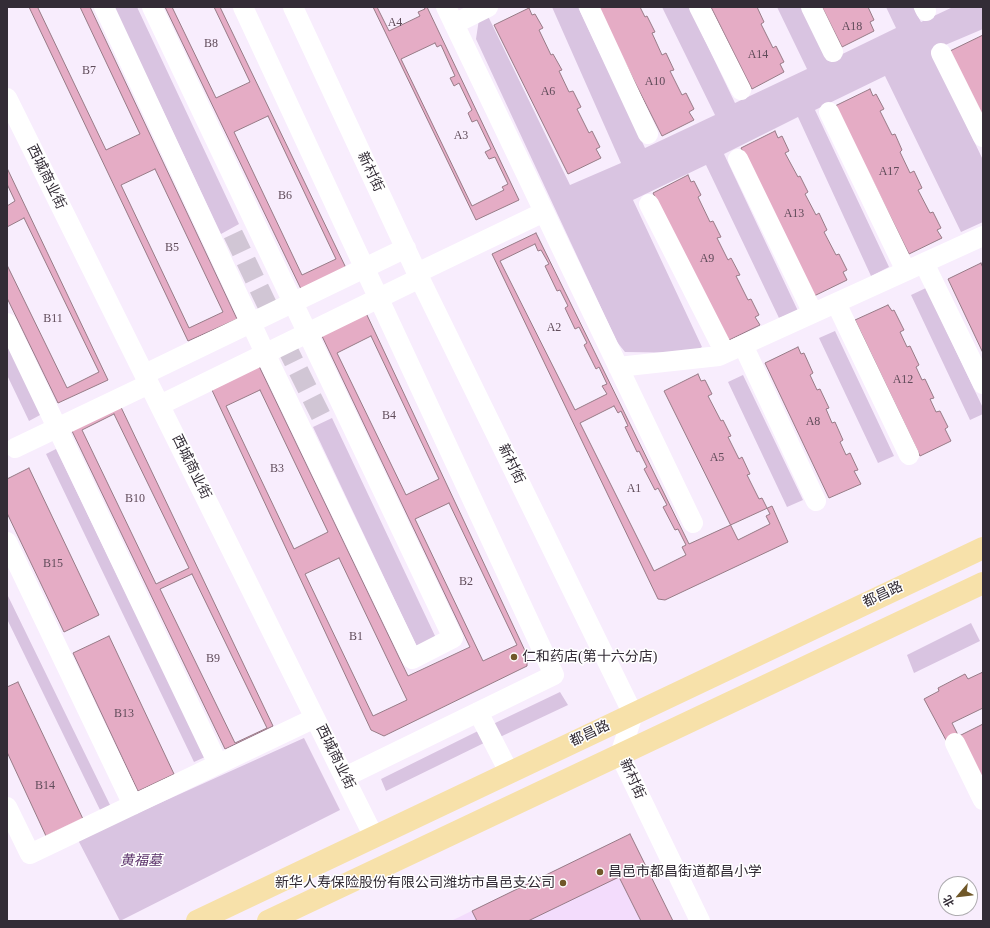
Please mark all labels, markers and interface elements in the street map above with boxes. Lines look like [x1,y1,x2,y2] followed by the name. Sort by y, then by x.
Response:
[388,16,402,30] house number: A4
[842,20,862,34] house number: A18
[204,37,218,51] house number: B8
[748,48,768,62] house number: A14
[82,64,96,78] house number: B7
[645,75,665,89] house number: A10
[541,85,555,99] house number: A6
[454,129,468,143] house number: A3
[23,142,69,212] street label: 西城商业街
[354,149,386,195] street label: 新村街
[879,165,899,179] house number: A17
[278,189,292,203] house number: B6
[784,207,804,221] house number: A13
[165,241,179,255] house number: B5
[700,252,714,266] house number: A9
[43,312,63,326] house number: B11
[547,321,561,335] house number: A2
[893,373,913,387] house number: A12
[382,409,396,423] house number: B4
[806,415,820,429] house number: A8
[168,432,214,502] street label: 西城商业街
[494,441,528,487] street label: 新村街
[710,451,724,465] house number: A5
[270,462,284,476] house number: B3
[627,482,641,496] house number: A1
[125,492,145,506] house number: B10
[43,557,63,571] house number: B15
[459,575,473,589] house number: B2
[860,579,906,611] street label: 都昌路
[349,630,363,644] house number: B1
[522,649,657,665] place label: 仁和药店(第十六分店)
[206,652,220,666] house number: B9
[509,652,519,662] marker: 仁和药店(第十六分店)
[114,707,134,721] house number: B13
[567,718,613,750] street label: 都昌路
[312,722,358,792] street label: 西城商业街
[616,756,648,802] street label: 新村街
[35,779,55,793] house number: B14
[120,853,162,869] park label: 黄福墓
[608,864,762,880] place label: 昌邑市都昌街道都昌小学
[595,867,605,877] marker: 昌邑市都昌街道都昌小学
[275,875,555,891] place label: 新华人寿保险股份有限公司潍坊市昌邑支公司
[938,876,978,916] north arrow
[558,878,568,888] marker: 新华人寿保险股份有限公司潍坊市昌邑支公司
[940,893,956,909] text: 北

